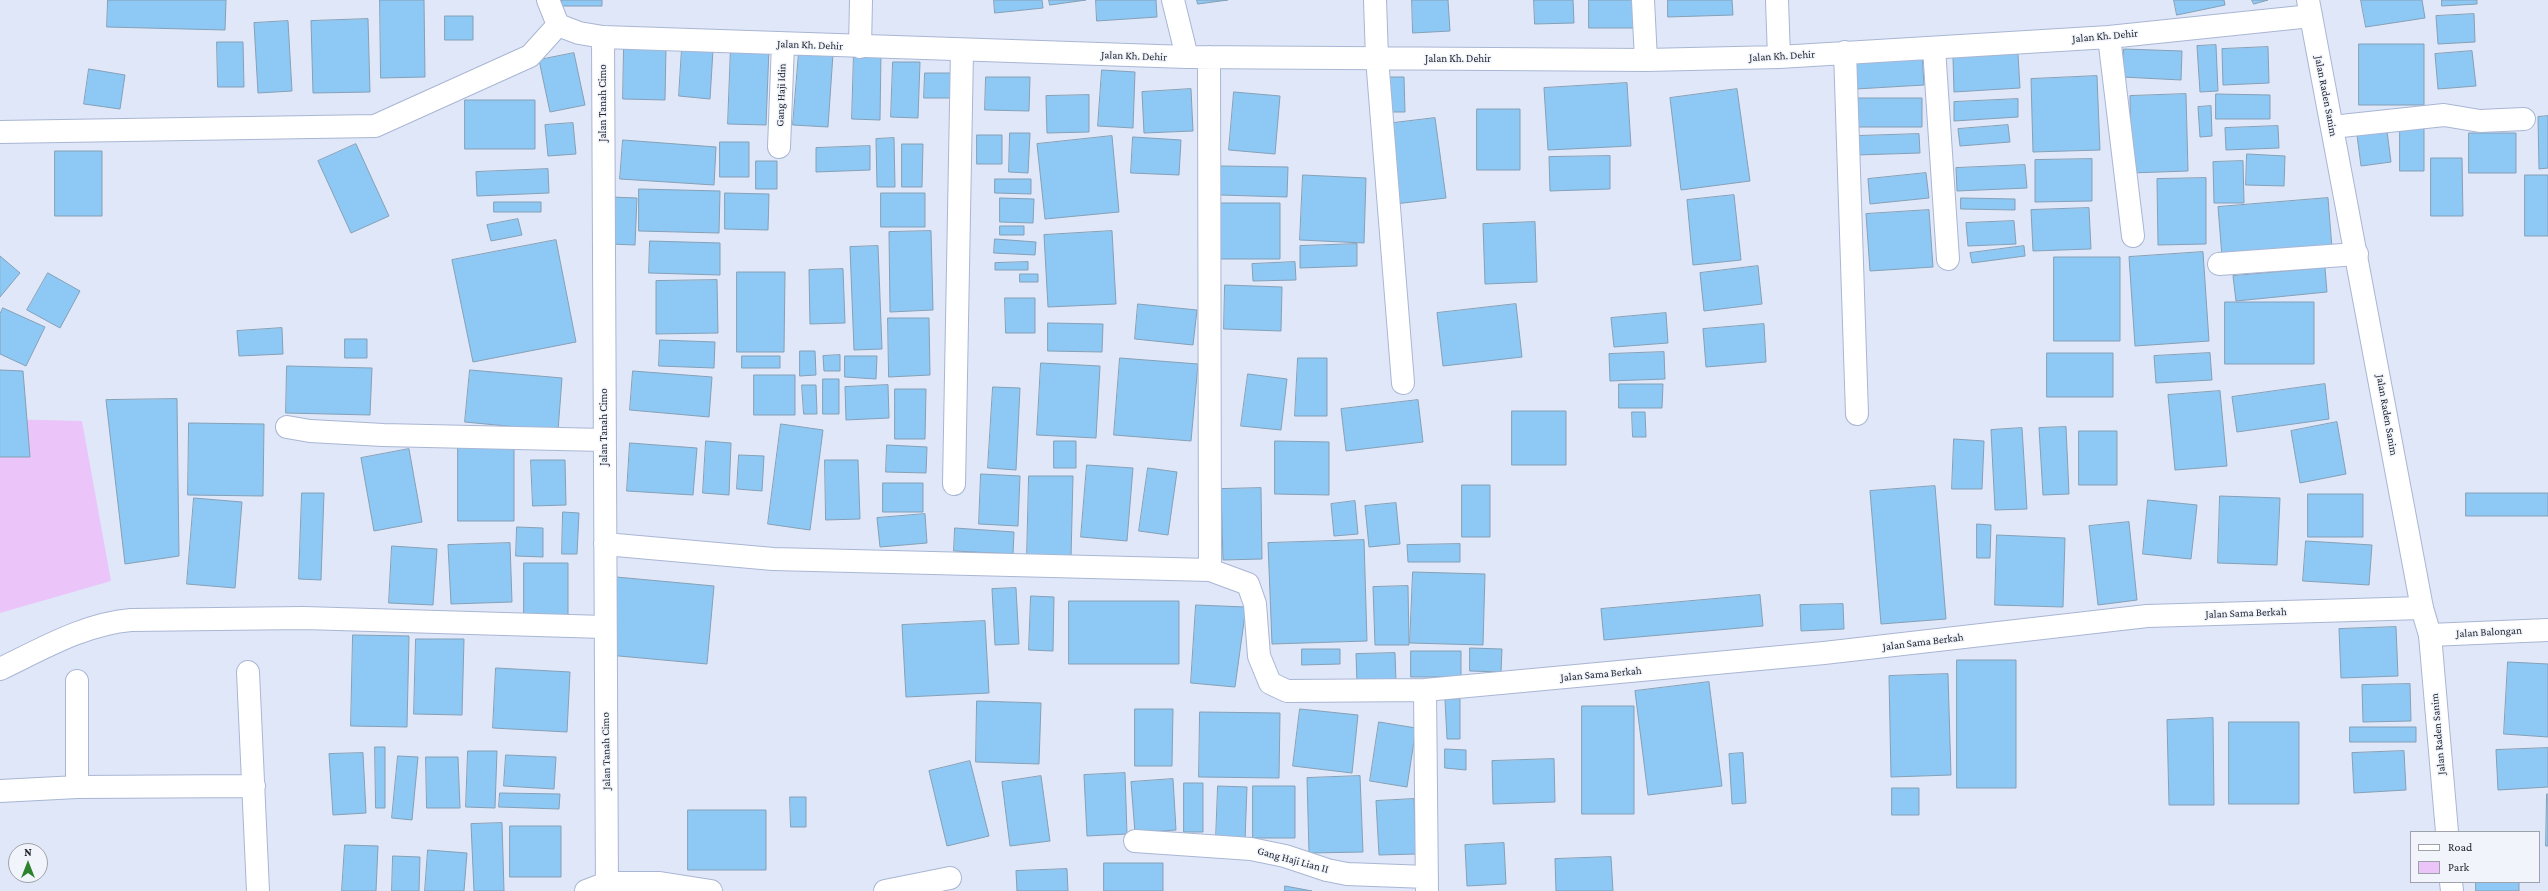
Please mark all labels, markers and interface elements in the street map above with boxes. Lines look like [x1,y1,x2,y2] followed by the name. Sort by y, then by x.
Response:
[2072,27,2138,45] street label: Jalan Kh. Dehir
[777,37,843,53] street label: Jalan Kh. Dehir
[1101,48,1167,64] street label: Jalan Kh. Dehir
[1749,48,1815,64] street label: Jalan Kh. Dehir
[1425,52,1491,66] street label: Jalan Kh. Dehir
[2312,55,2340,137] street label: Jalan Raden Sanim
[773,63,789,127] street label: Gang Haji Idin
[596,64,610,142] street label: Jalan Tanah Cimo
[2373,374,2401,456] street label: Jalan Raden Sanim
[597,388,611,466] street label: Jalan Tanah Cimo
[2205,605,2287,621] street label: Jalan Sama Berkah
[2456,624,2522,640] street label: Jalan Balongan
[1882,630,1964,654] street label: Jalan Sama Berkah
[1560,664,1642,684] street label: Jalan Sama Berkah
[2428,693,2448,775] street label: Jalan Raden Sanim
[599,712,613,790] street label: Jalan Tanah Cimo
[2410,831,2540,883] legend
[2448,840,2472,854] text: Road
[8,843,48,883] north arrow
[1256,844,1330,876] street label: Gang Haji Lian II
[24,846,32,858] text: N
[2448,860,2469,874] text: Park

